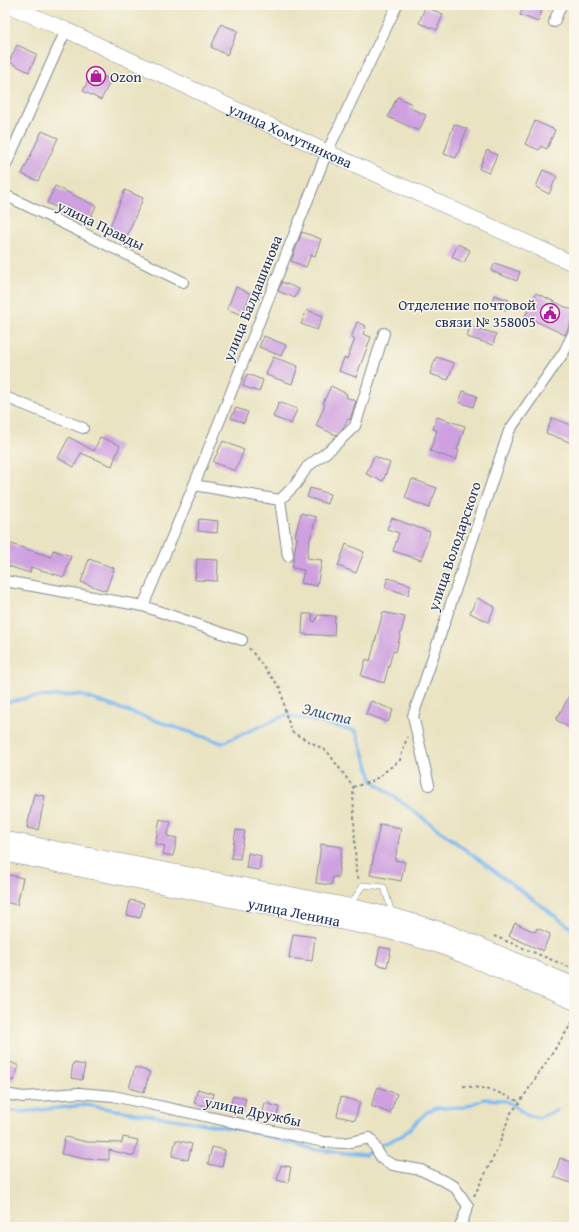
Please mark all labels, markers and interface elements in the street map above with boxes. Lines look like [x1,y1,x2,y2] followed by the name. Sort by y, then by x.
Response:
[85,65,107,87] shop icon: Ozon
[110,66,142,87] place label: Ozon
[225,97,357,173] street label: улица Хомутникова
[53,194,149,255] street label: улица Правды
[217,231,287,365] street label: улица Балдашинова
[398,294,536,332] place label: Отделение почтовой связи № 358005
[539,302,561,324] public building icon: Отделение почтовой связи № 358005
[422,478,486,614] street label: улица Володарского
[300,696,355,730] water label: Элиста
[245,892,343,931] street label: улица Ленина
[202,1090,304,1132] street label: улица Дружбы

